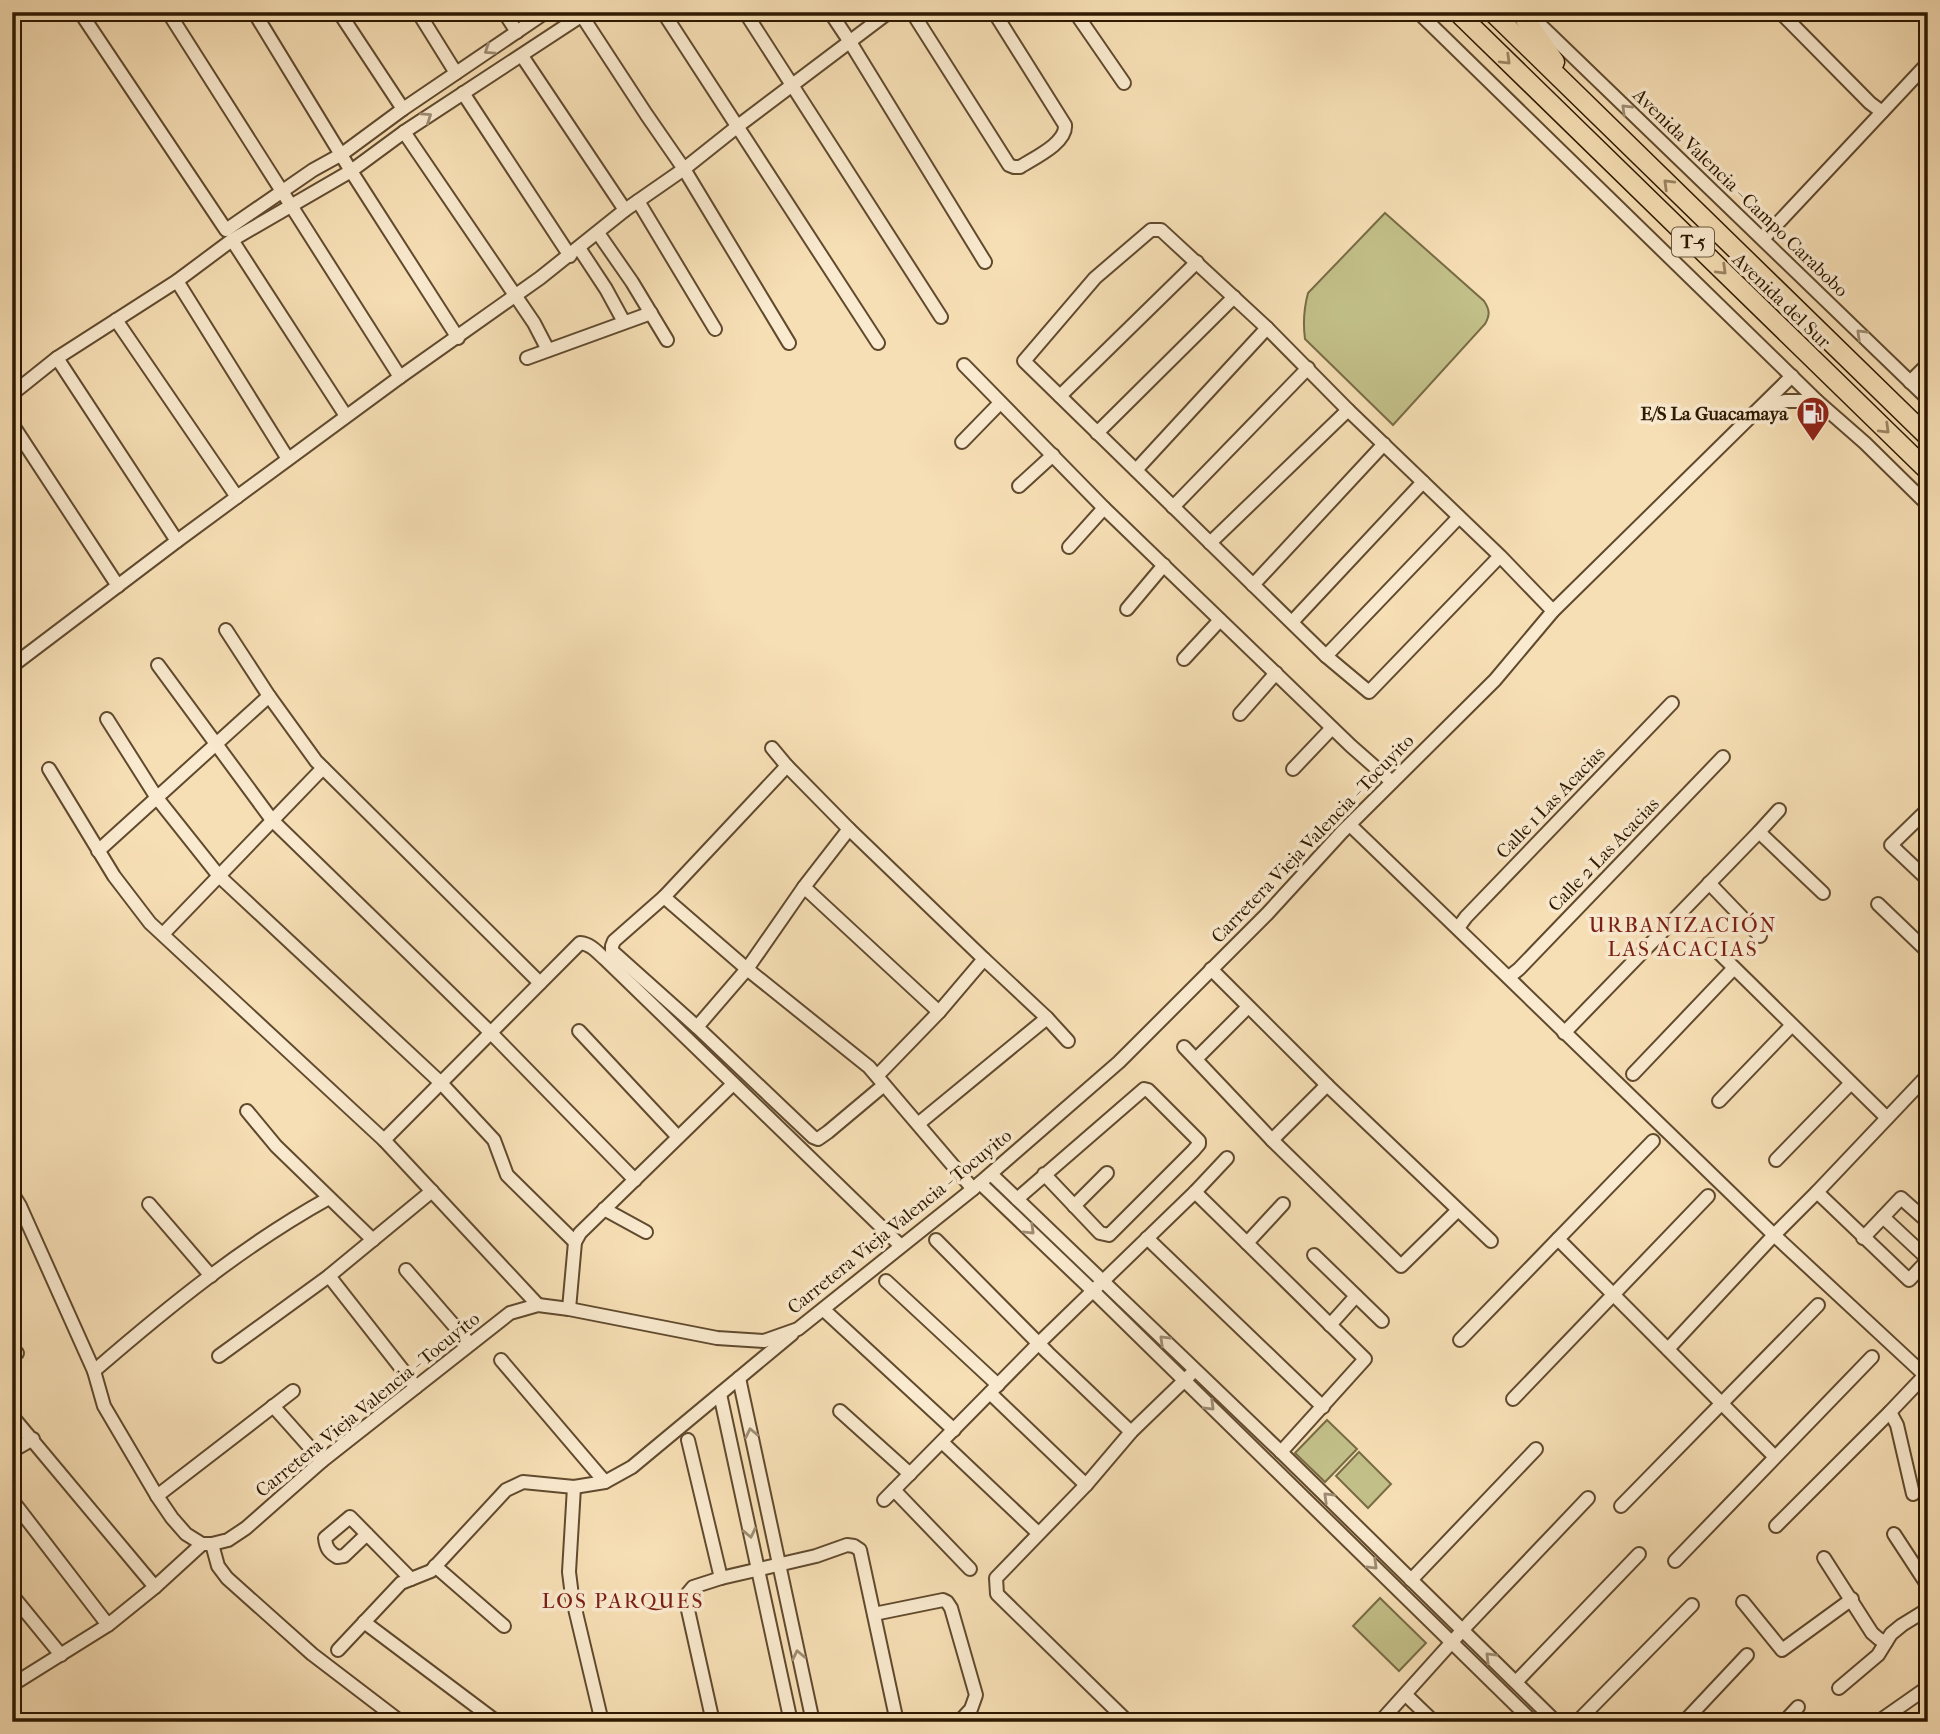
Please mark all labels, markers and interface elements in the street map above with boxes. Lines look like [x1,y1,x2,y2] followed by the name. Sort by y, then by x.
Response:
[484,42,497,55] one-way arrow
[1498,51,1511,64] one-way arrow
[1628,83,1853,302] street label: Avenida Valencia - Campo Carabobo
[1622,104,1635,117] one-way arrow
[419,113,432,126] one-way arrow
[1664,179,1677,192] one-way arrow
[1672,228,1714,256] road number: T-5
[1727,248,1836,354] street label: Avenida del Sur
[1713,262,1726,275] one-way arrow
[1856,330,1869,343] one-way arrow
[1794,394,1832,443] fuel station icon: E/S La Guacamaya
[1640,403,1789,425] place label: E/S La Guacamaya
[1876,421,1889,434] one-way arrow
[1207,729,1419,948] street label: Carretera Vieja Valencia - Tocuyito
[1492,742,1610,863] street label: Calle 1 Las Acacias
[1544,793,1664,916] street label: Calle 2 Las Acacias
[1589,912,1777,961] district label: URBANIZACIÓN LAS ACACIAS
[783,1124,1016,1319] street label: Carretera Vieja Valencia - Tocuyito
[1021,1222,1034,1235] one-way arrow
[251,1307,484,1502] street label: Carretera Vieja Valencia - Tocuyito
[1159,1335,1172,1348] one-way arrow
[1202,1398,1215,1411] one-way arrow
[744,1427,759,1439] one-way arrow
[1323,1493,1336,1506] one-way arrow
[741,1526,756,1538] one-way arrow
[1364,1557,1377,1570] one-way arrow
[542,1589,704,1613] district label: LOS PARQUES
[792,1649,807,1661] one-way arrow
[1485,1652,1498,1665] one-way arrow

